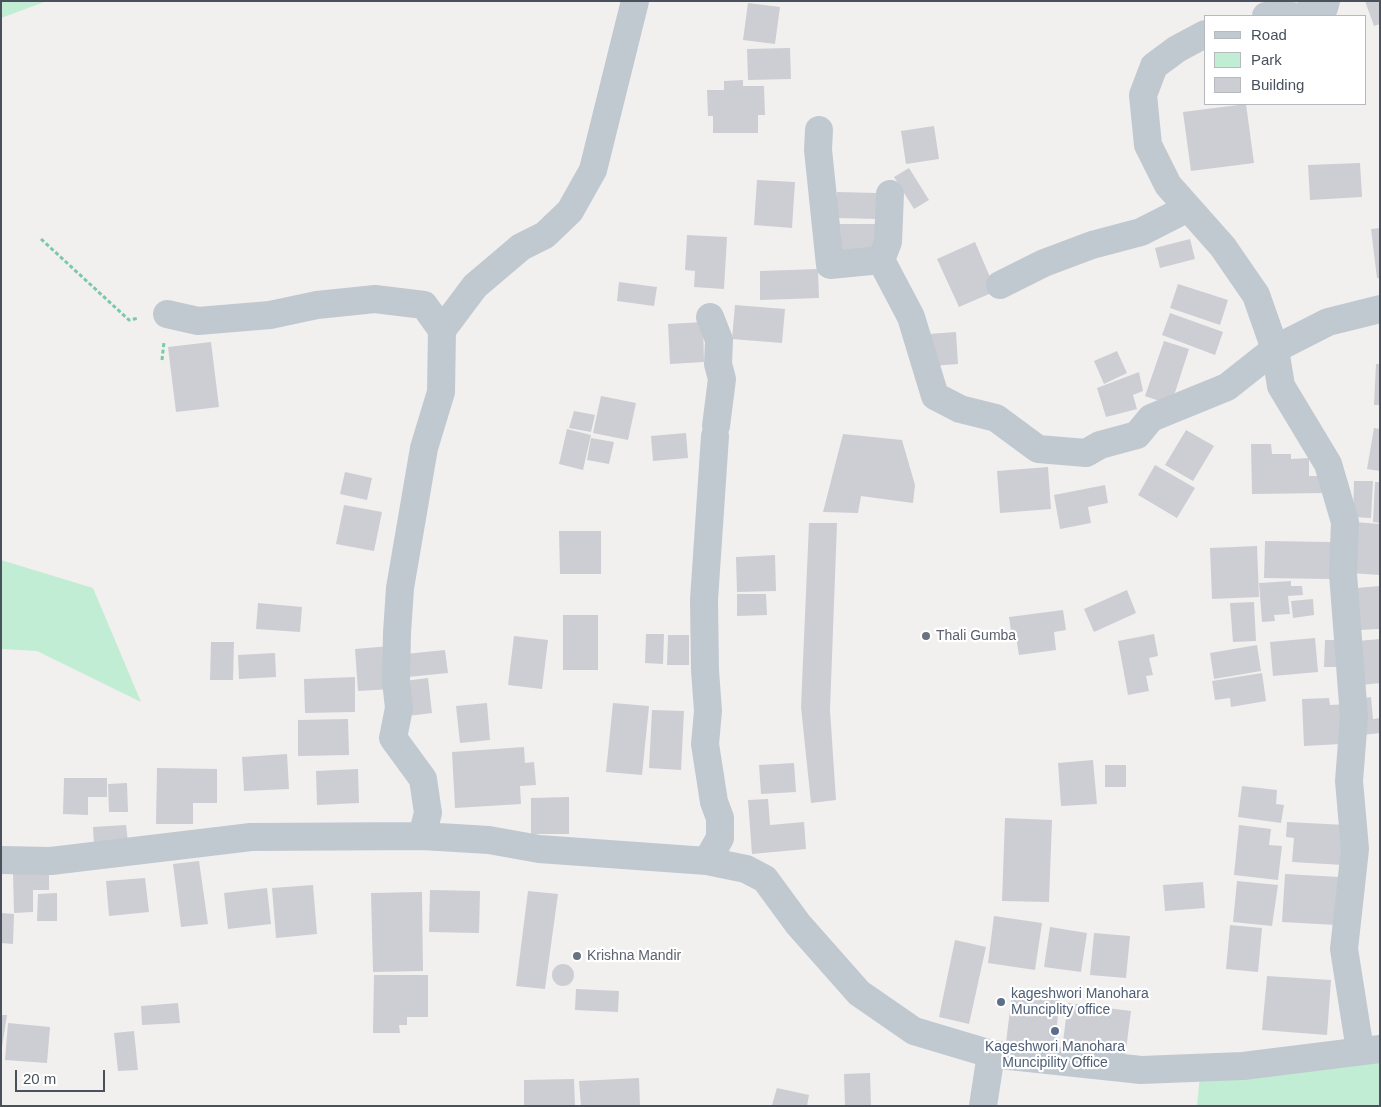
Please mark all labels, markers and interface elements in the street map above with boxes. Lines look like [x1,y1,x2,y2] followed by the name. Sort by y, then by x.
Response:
[1204,15,1366,105] legend
[1251,26,1287,43] text: Road
[1251,51,1282,68] text: Park
[1251,76,1304,93] text: Building
[936,628,1016,644] place label: Thali Gumba
[920,630,932,642] marker: Thali Gumba
[587,948,681,964] place label: Krishna Mandir
[571,950,583,962] marker: Krishna Mandir
[1011,986,1149,1019] place label: kageshwori Manohara Munciplity office
[995,996,1007,1008] marker: kageshwori Manohara Munciplity office
[1049,1025,1061,1037] marker: Kageshwori Manohara Muncipility Office
[985,1039,1125,1072] place label: Kageshwori Manohara Muncipility Office
[18,1060,108,1092] scale bar
[23,1070,56,1087] text: 20 m

